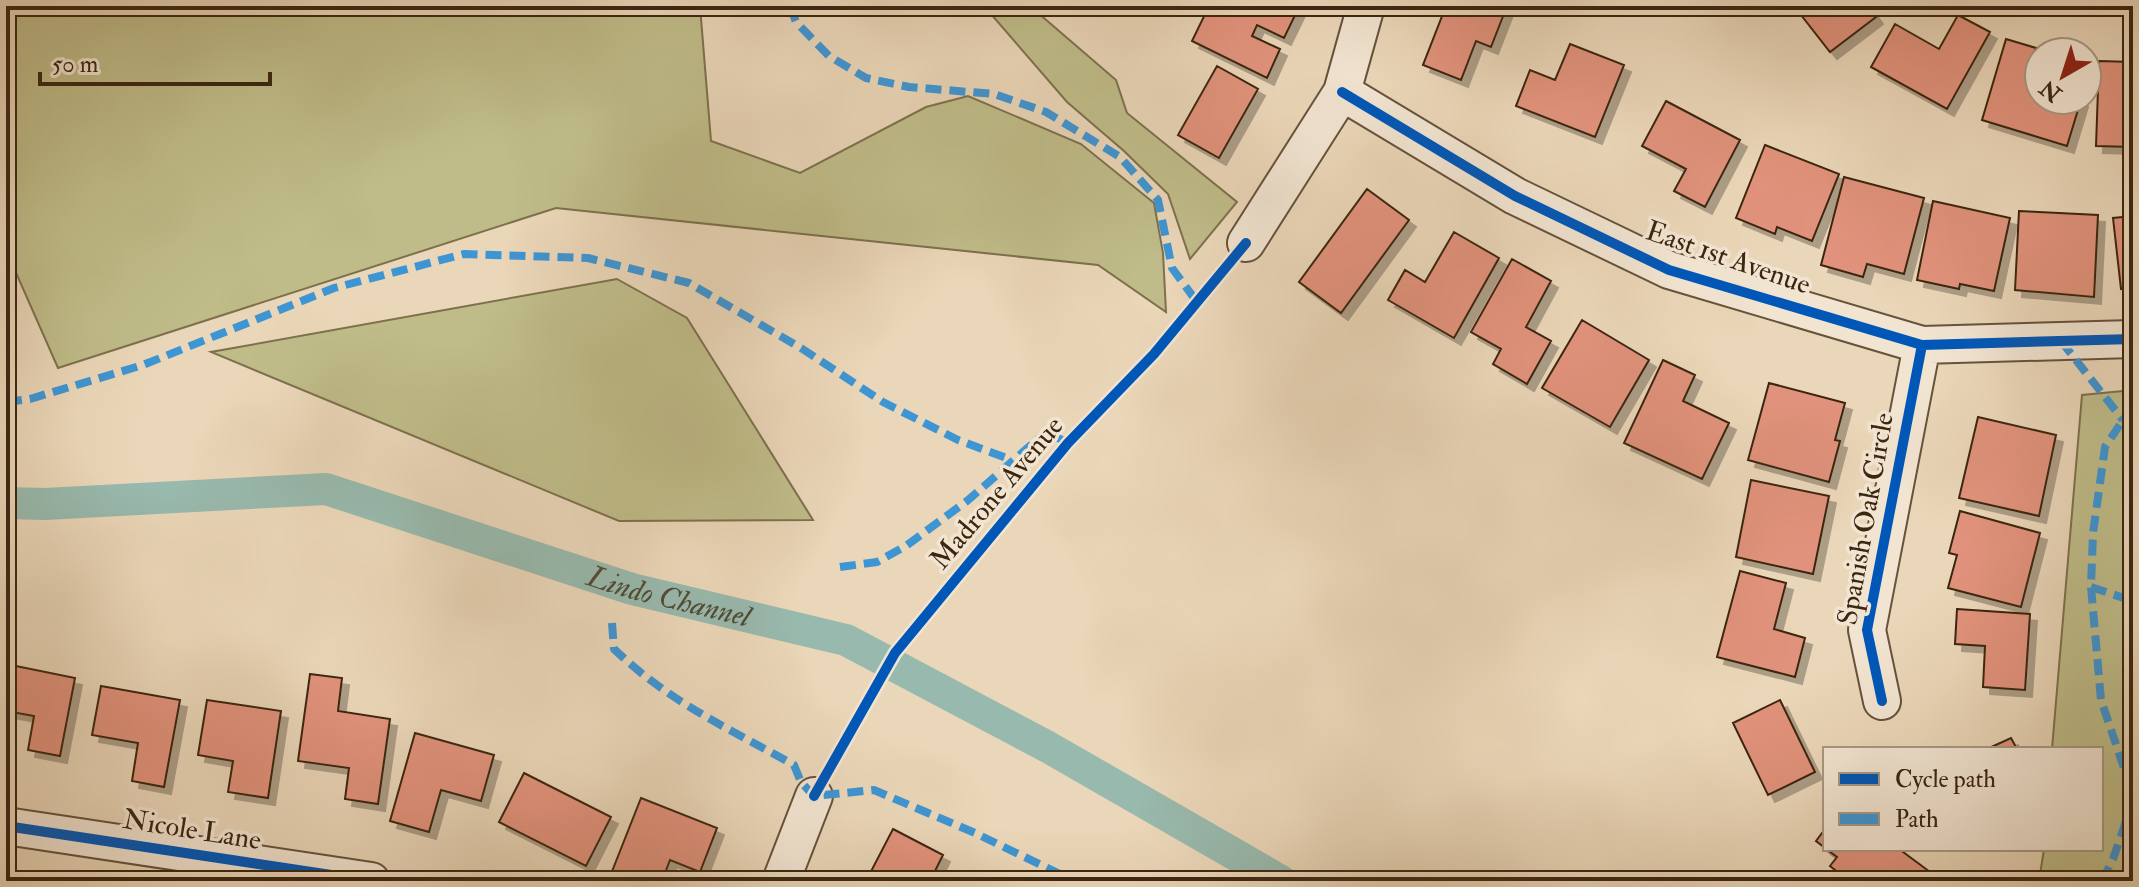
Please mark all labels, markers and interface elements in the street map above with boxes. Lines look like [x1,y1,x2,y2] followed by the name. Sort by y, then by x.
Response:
[40,36,270,86] scale bar
[2023,36,2103,116] north arrow
[52,49,99,80] text: 50 m
[2034,73,2068,108] text: N
[1641,213,1815,303] street label: East 1st Avenue
[923,409,1071,577] street label: Madrone Avenue
[1830,410,1902,628] street label: Spanish Oak Circle
[582,557,757,636] water label: Lindo Channel
[1823,747,2103,851] legend
[1895,764,1996,795] text: Cycle path
[120,802,264,858] street label: Nicole Lane
[1895,804,1939,835] text: Path

